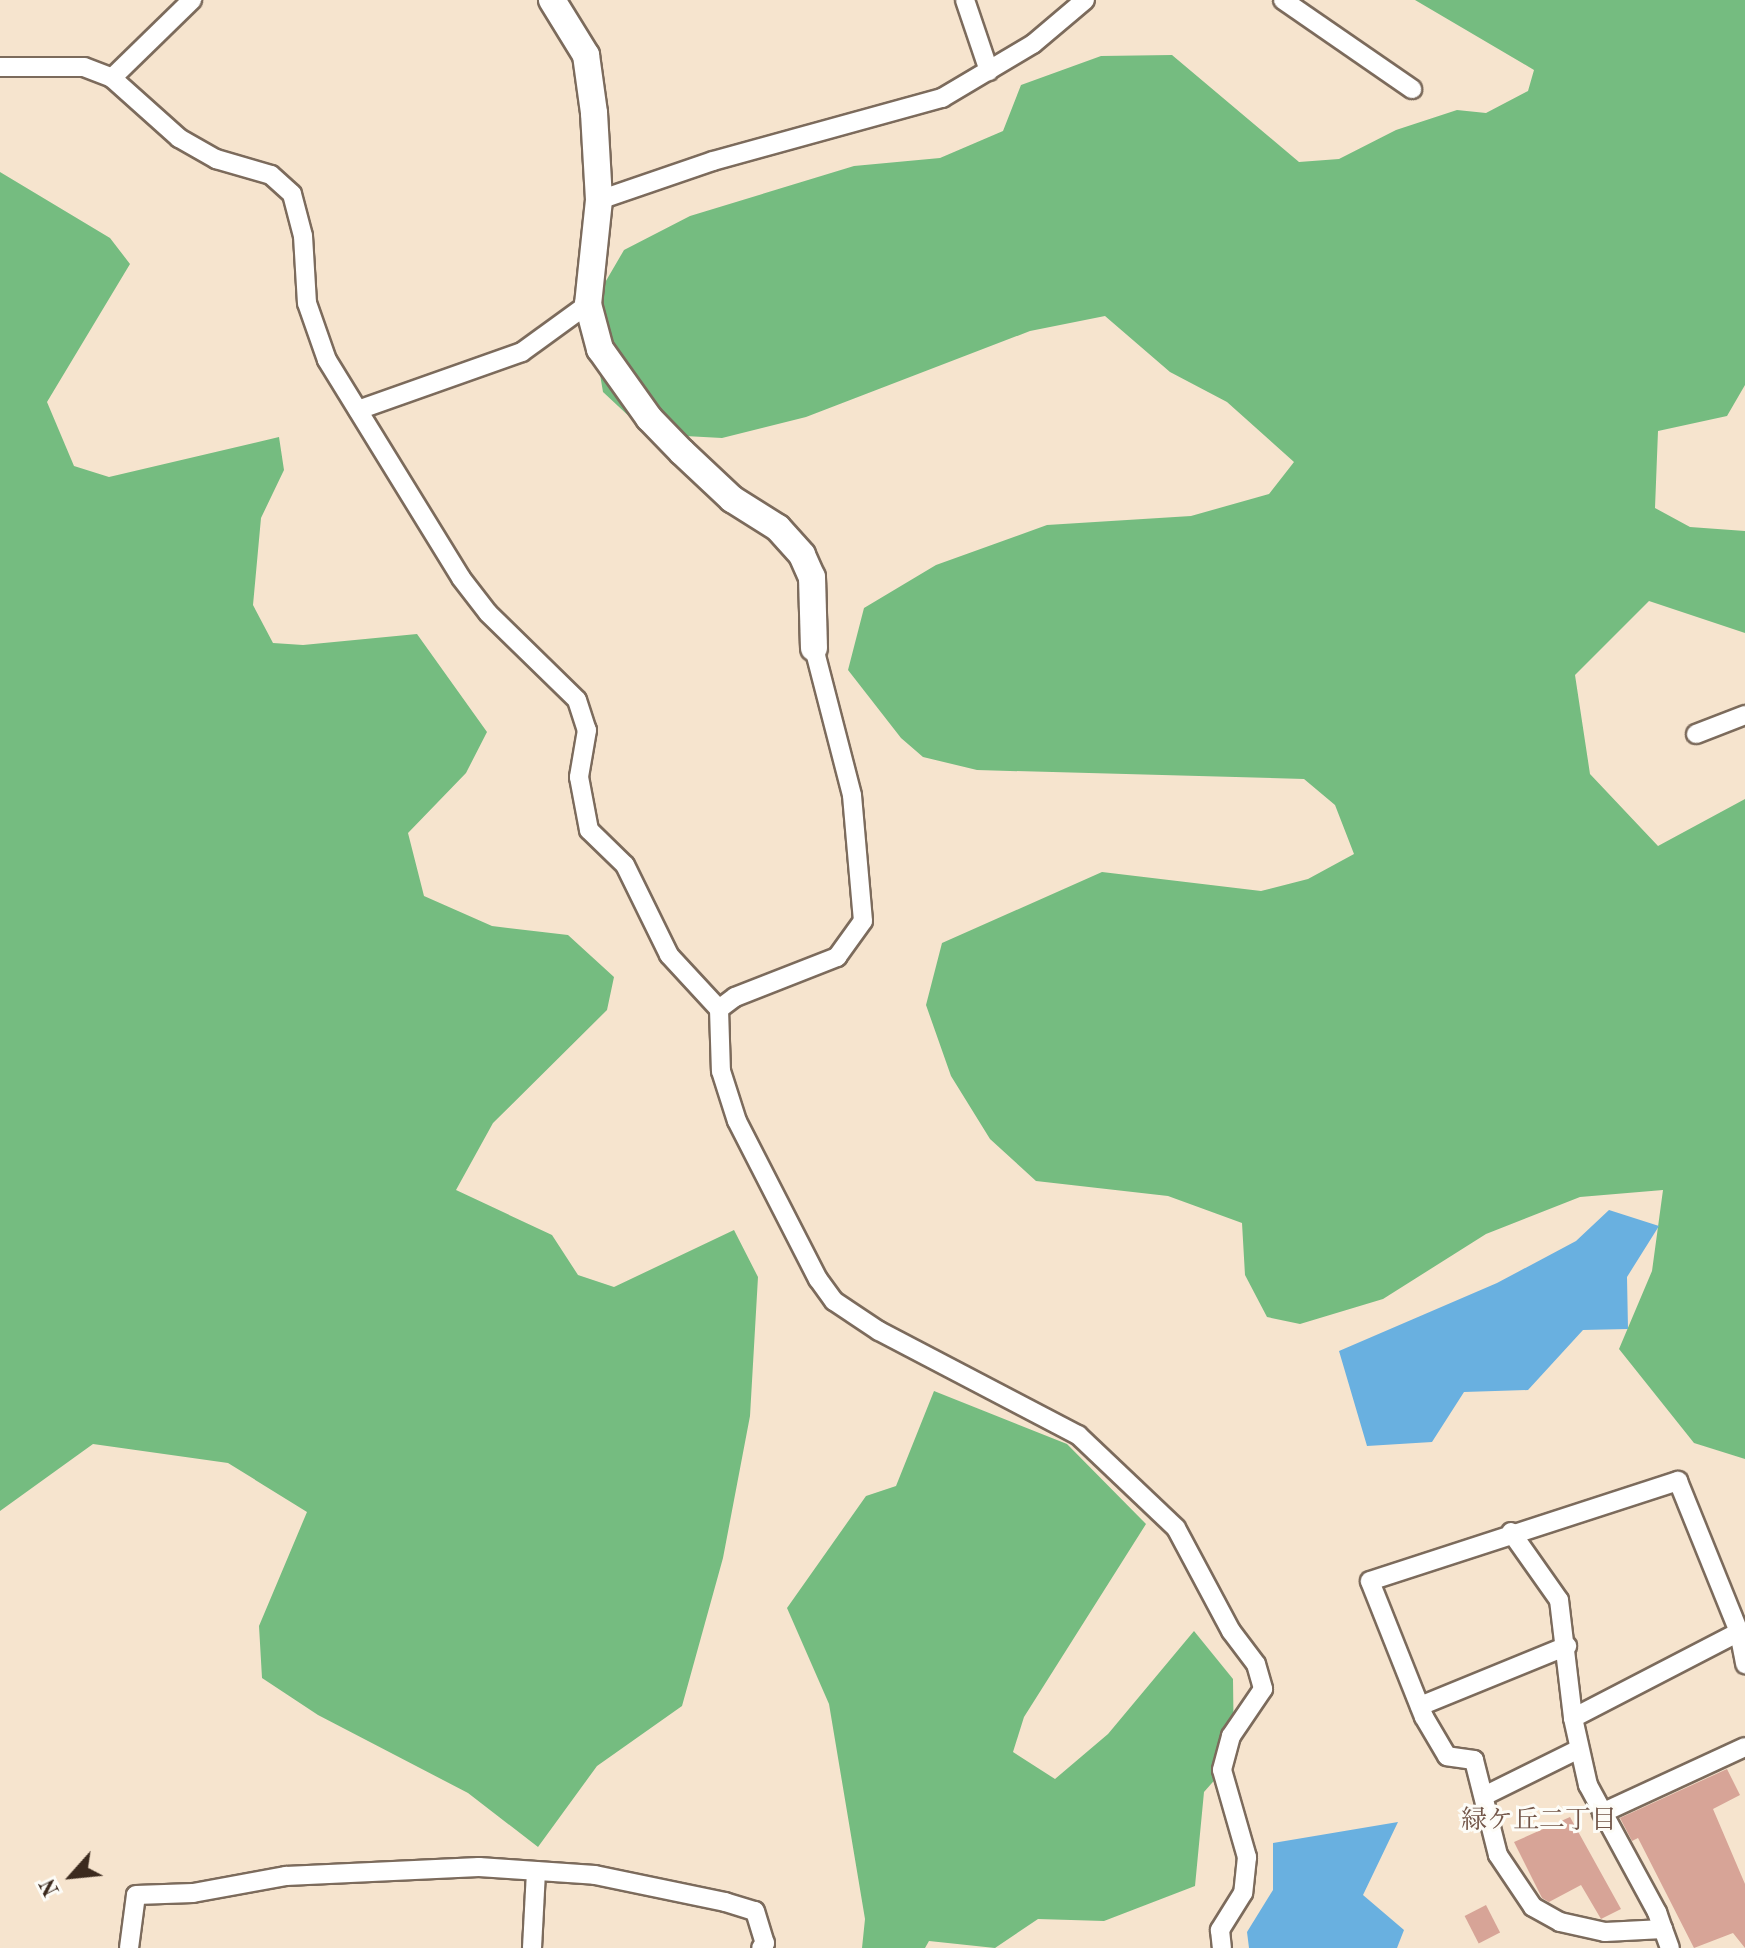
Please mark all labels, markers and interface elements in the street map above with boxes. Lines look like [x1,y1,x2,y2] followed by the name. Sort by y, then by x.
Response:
[1461,1806,1617,1838] district label: 緑ケ丘二丁目
[32,1836,112,1916] north arrow
[37,1874,64,1899] text: N

